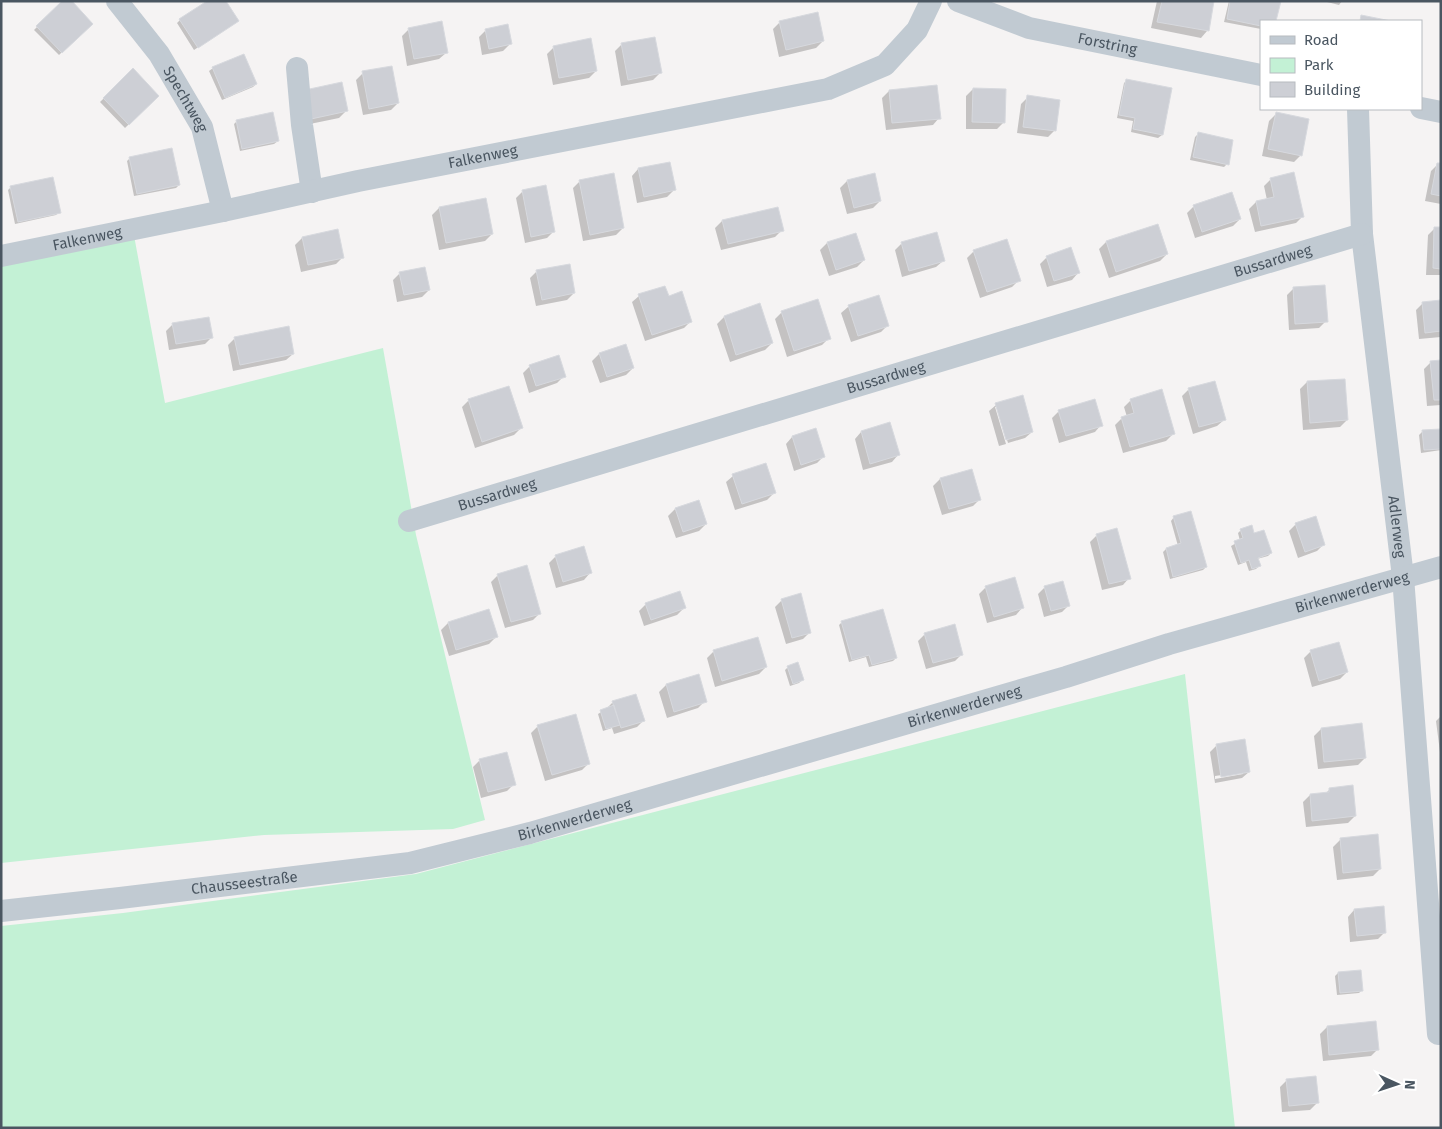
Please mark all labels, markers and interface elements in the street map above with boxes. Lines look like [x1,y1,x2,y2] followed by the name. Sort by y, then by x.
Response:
[1260,20,1422,110] legend
[1076,29,1139,59] street label: Forstring
[1304,31,1339,49] text: Road
[1304,56,1334,74] text: Park
[159,63,212,134] street label: Spechtweg
[1304,81,1360,99] text: Building
[447,141,519,172] street label: Falkenweg
[51,223,124,254] street label: Falkenweg
[1231,241,1314,281] street label: Bussardweg
[845,357,927,398] street label: Bussardweg
[456,474,539,515] street label: Bussardweg
[1384,495,1410,559] street label: Adlerweg
[1293,567,1411,617] street label: Birkenwerderweg
[905,681,1024,732] street label: Birkenwerderweg
[516,795,634,845] street label: Birkenwerderweg
[190,868,299,898] street label: Chausseestraße
[1372,1059,1422,1109] north arrow
[1401,1080,1418,1090] text: N

